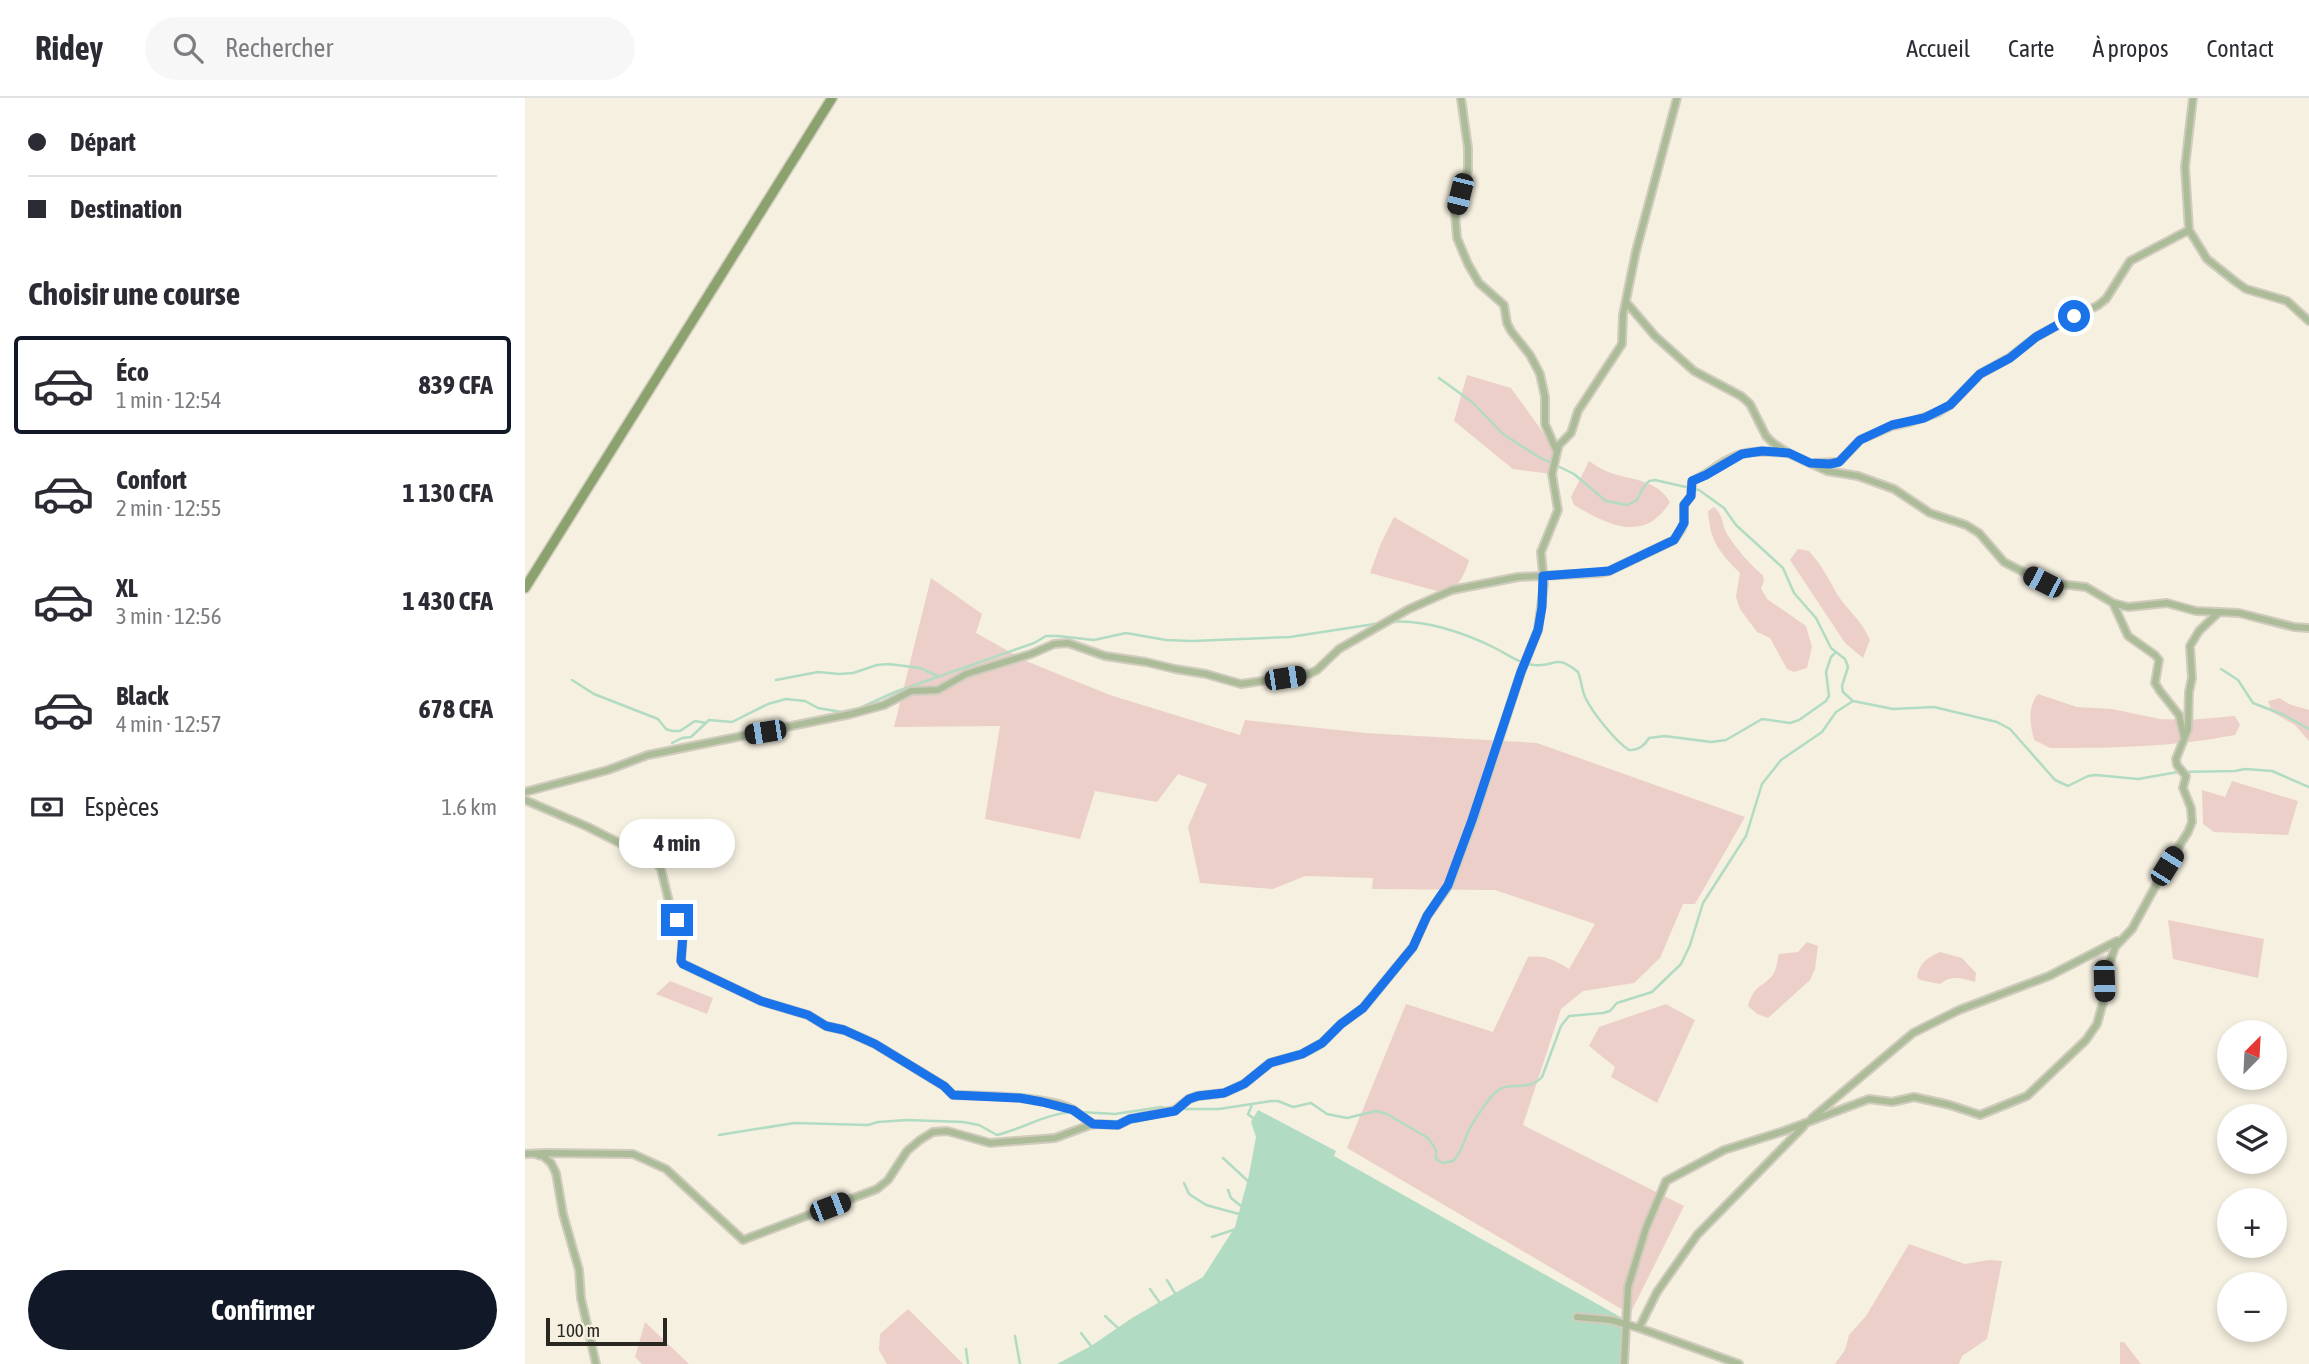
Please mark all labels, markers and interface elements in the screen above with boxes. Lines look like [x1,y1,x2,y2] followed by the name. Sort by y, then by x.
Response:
[145,17,635,80] search box
[35,29,103,67] text: Ridey
[169,29,207,67] icon: search
[225,33,333,63] text: Rechercher
[1906,35,1970,62] text: Accueil
[2008,35,2054,62] text: Carte
[2092,35,2168,62] text: À propos
[2206,35,2274,62] text: Contact
[70,127,136,157] text: Départ
[1445,171,1476,217] car
[70,194,182,224] text: Destination
[28,275,240,312] text: Choisir une course
[2058,300,2090,332] route start
[32,354,95,417] icon: car
[116,357,149,387] text: Éco
[418,370,493,400] text: 839 CFA
[116,387,222,413] text: 1 min · 12:54
[32,462,95,525] icon: car
[116,465,187,495] text: Confort
[403,478,493,508] text: 1 130 CFA
[116,495,222,521] text: 2 min · 12:55
[2020,563,2067,601] car
[32,570,95,633] icon: car
[116,573,138,603] text: XL
[403,586,493,616] text: 1 430 CFA
[116,603,222,629] text: 3 min · 12:56
[1263,664,1308,692] car
[32,678,95,741] icon: car
[116,681,168,711] text: Black
[418,694,493,724] text: 678 CFA
[116,711,222,737] text: 4 min · 12:57
[743,718,788,746] car
[28,788,66,826] icon: cash
[84,792,159,822] text: Espèces
[441,794,497,820] text: 1.6 km
[619,818,735,868] callout: 4 min
[654,830,700,856] text: 4 min
[2147,843,2188,889] car
[661,904,693,936] route end
[2093,960,2116,1002] car
[2217,1020,2287,1090] north arrow
[2217,1020,2287,1342] map controls
[2217,1104,2287,1174] button: layers
[2217,1188,2287,1258] button: +
[807,1190,854,1224] car
[28,1270,497,1350] button: Confirmer
[2217,1272,2287,1342] button: −
[546,1315,667,1347] scale bar
[557,1319,600,1341] text: 100 m

